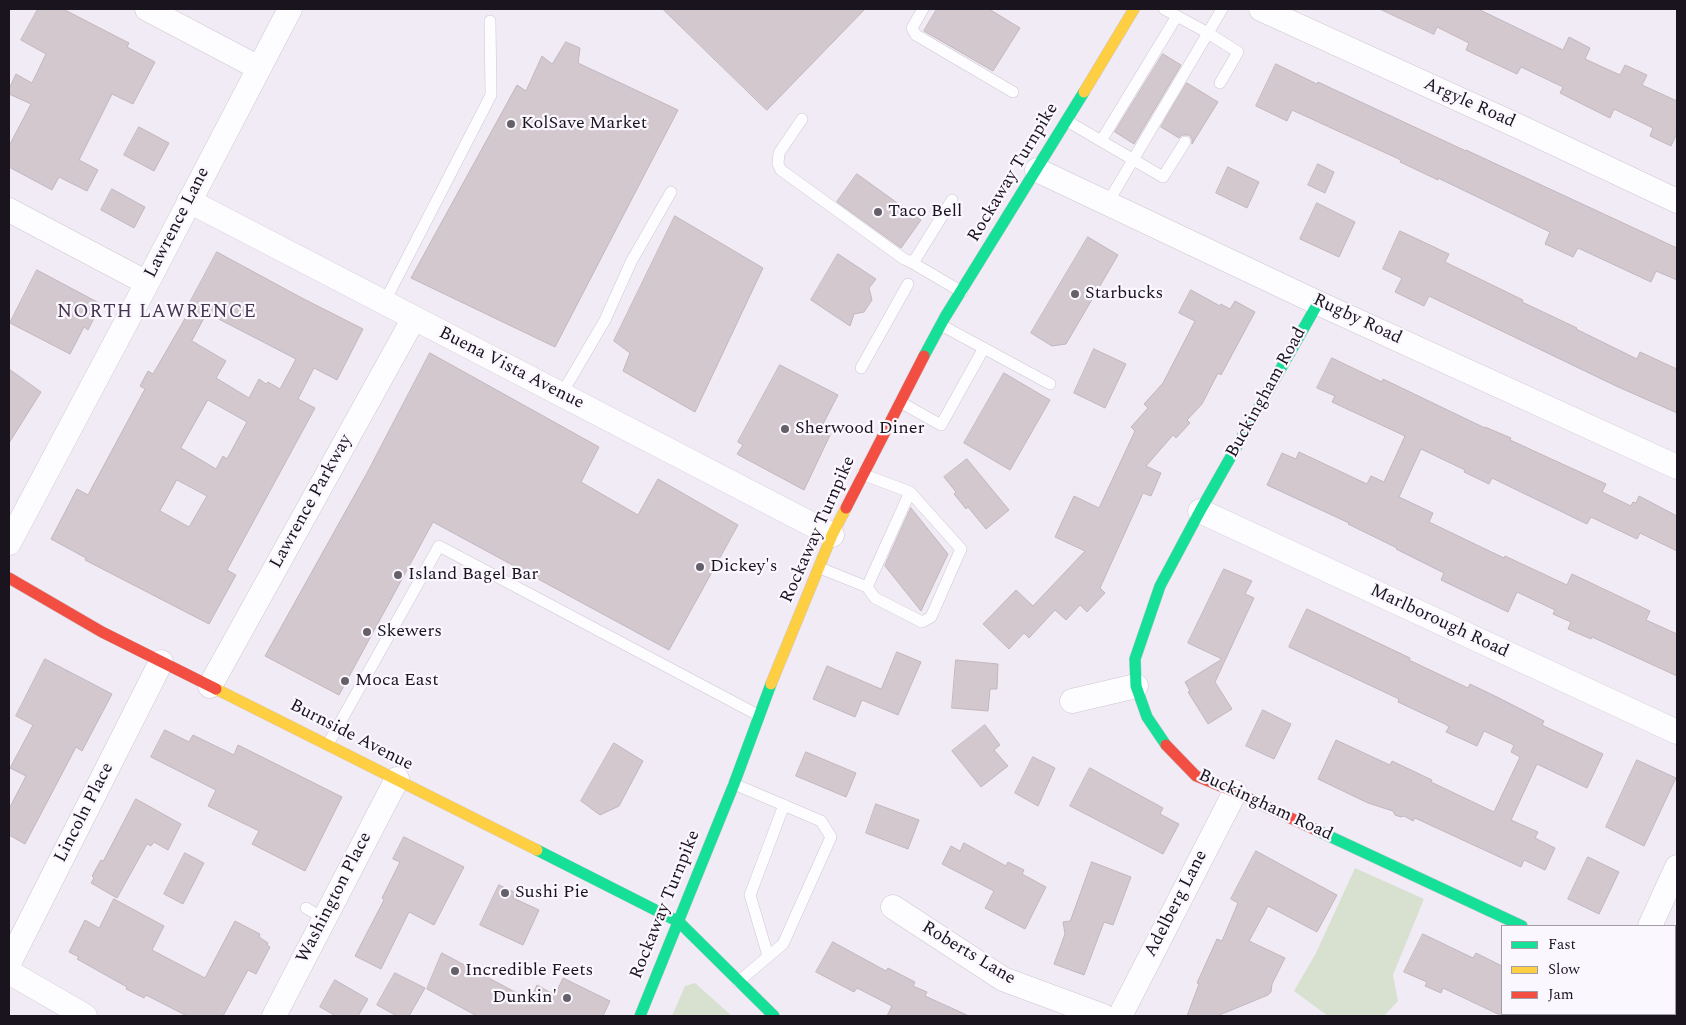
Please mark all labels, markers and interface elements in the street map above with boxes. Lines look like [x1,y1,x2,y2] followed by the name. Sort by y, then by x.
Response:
[1420,74,1518,134] street label: Argyle Road
[964,100,1064,246] street label: Rockaway Turnpike
[521,113,647,135] place label: KolSave Market
[505,118,517,130] marker: KolSave Market
[141,164,215,282] street label: Lawrence Lane
[888,201,962,223] place label: Taco Bell
[872,206,884,218] marker: Taco Bell
[1085,283,1163,305] place label: Starbucks
[1069,288,1081,300] marker: Starbucks
[1309,290,1405,350] street label: Rugby Road
[55,302,259,324] district label: NORTH LAWRENCE
[435,323,587,415] street label: Buena Vista Avenue
[1222,324,1312,462] street label: Buckingham Road
[795,418,925,440] place label: Sherwood Diner
[779,423,791,435] marker: Sherwood Diner
[266,431,358,573] street label: Lawrence Parkway
[777,453,861,607] street label: Rockaway Turnpike
[710,556,778,578] place label: Dickey's
[694,561,706,573] marker: Dickey's
[408,564,538,586] place label: Island Bagel Bar
[392,569,404,581] marker: Island Bagel Bar
[1366,580,1512,664] street label: Marlborough Road
[377,621,442,643] place label: Skewers
[361,626,373,638] marker: Skewers
[355,670,439,692] place label: Moca East
[339,675,351,687] marker: Moca East
[286,696,416,776] street label: Burnside Avenue
[51,760,119,866] street label: Lincoln Place
[1194,765,1336,847] street label: Buckingham Road
[626,828,706,982] street label: Rockaway Turnpike
[293,829,377,967] street label: Washington Place
[1141,847,1213,961] street label: Adelberg Lane
[515,882,589,904] place label: Sushi Pie
[499,887,511,899] marker: Sushi Pie
[917,918,1019,990] street label: Roberts Lane
[1501,925,1676,1015] legend
[1548,933,1576,956] text: Fast
[1548,958,1580,981] text: Slow
[465,960,593,982] place label: Incredible Feets
[449,965,461,977] marker: Incredible Feets
[1548,983,1574,1006] text: Jam
[492,987,557,1009] place label: Dunkin'
[561,992,573,1004] marker: Dunkin'

